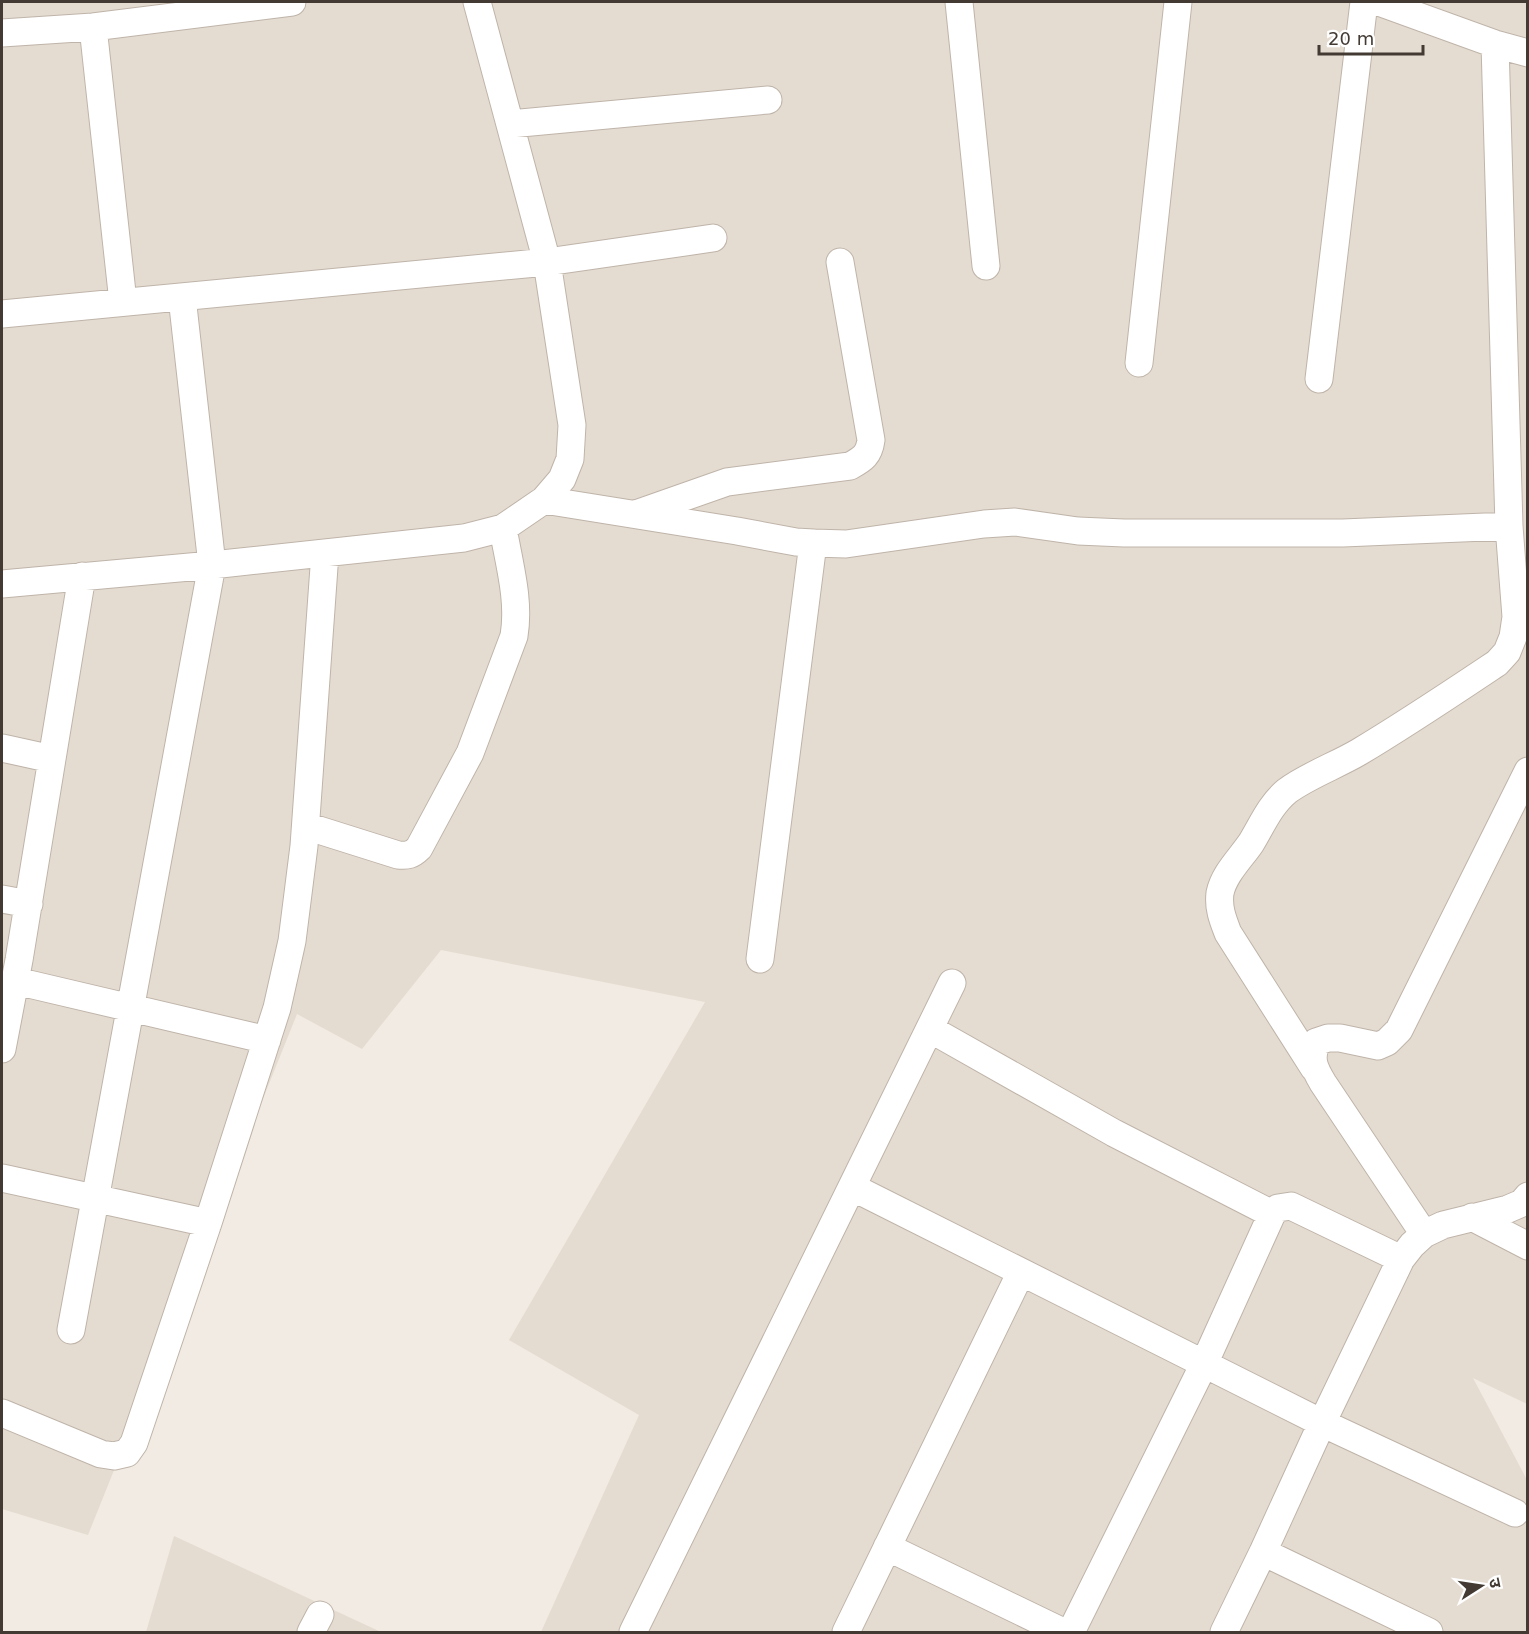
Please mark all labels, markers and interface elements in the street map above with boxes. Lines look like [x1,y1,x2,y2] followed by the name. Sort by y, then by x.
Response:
[1319,18,1422,56] scale bar
[1328,28,1374,49] text: 20 m
[1451,1556,1511,1616] north arrow
[1485,1576,1506,1590] text: उ

